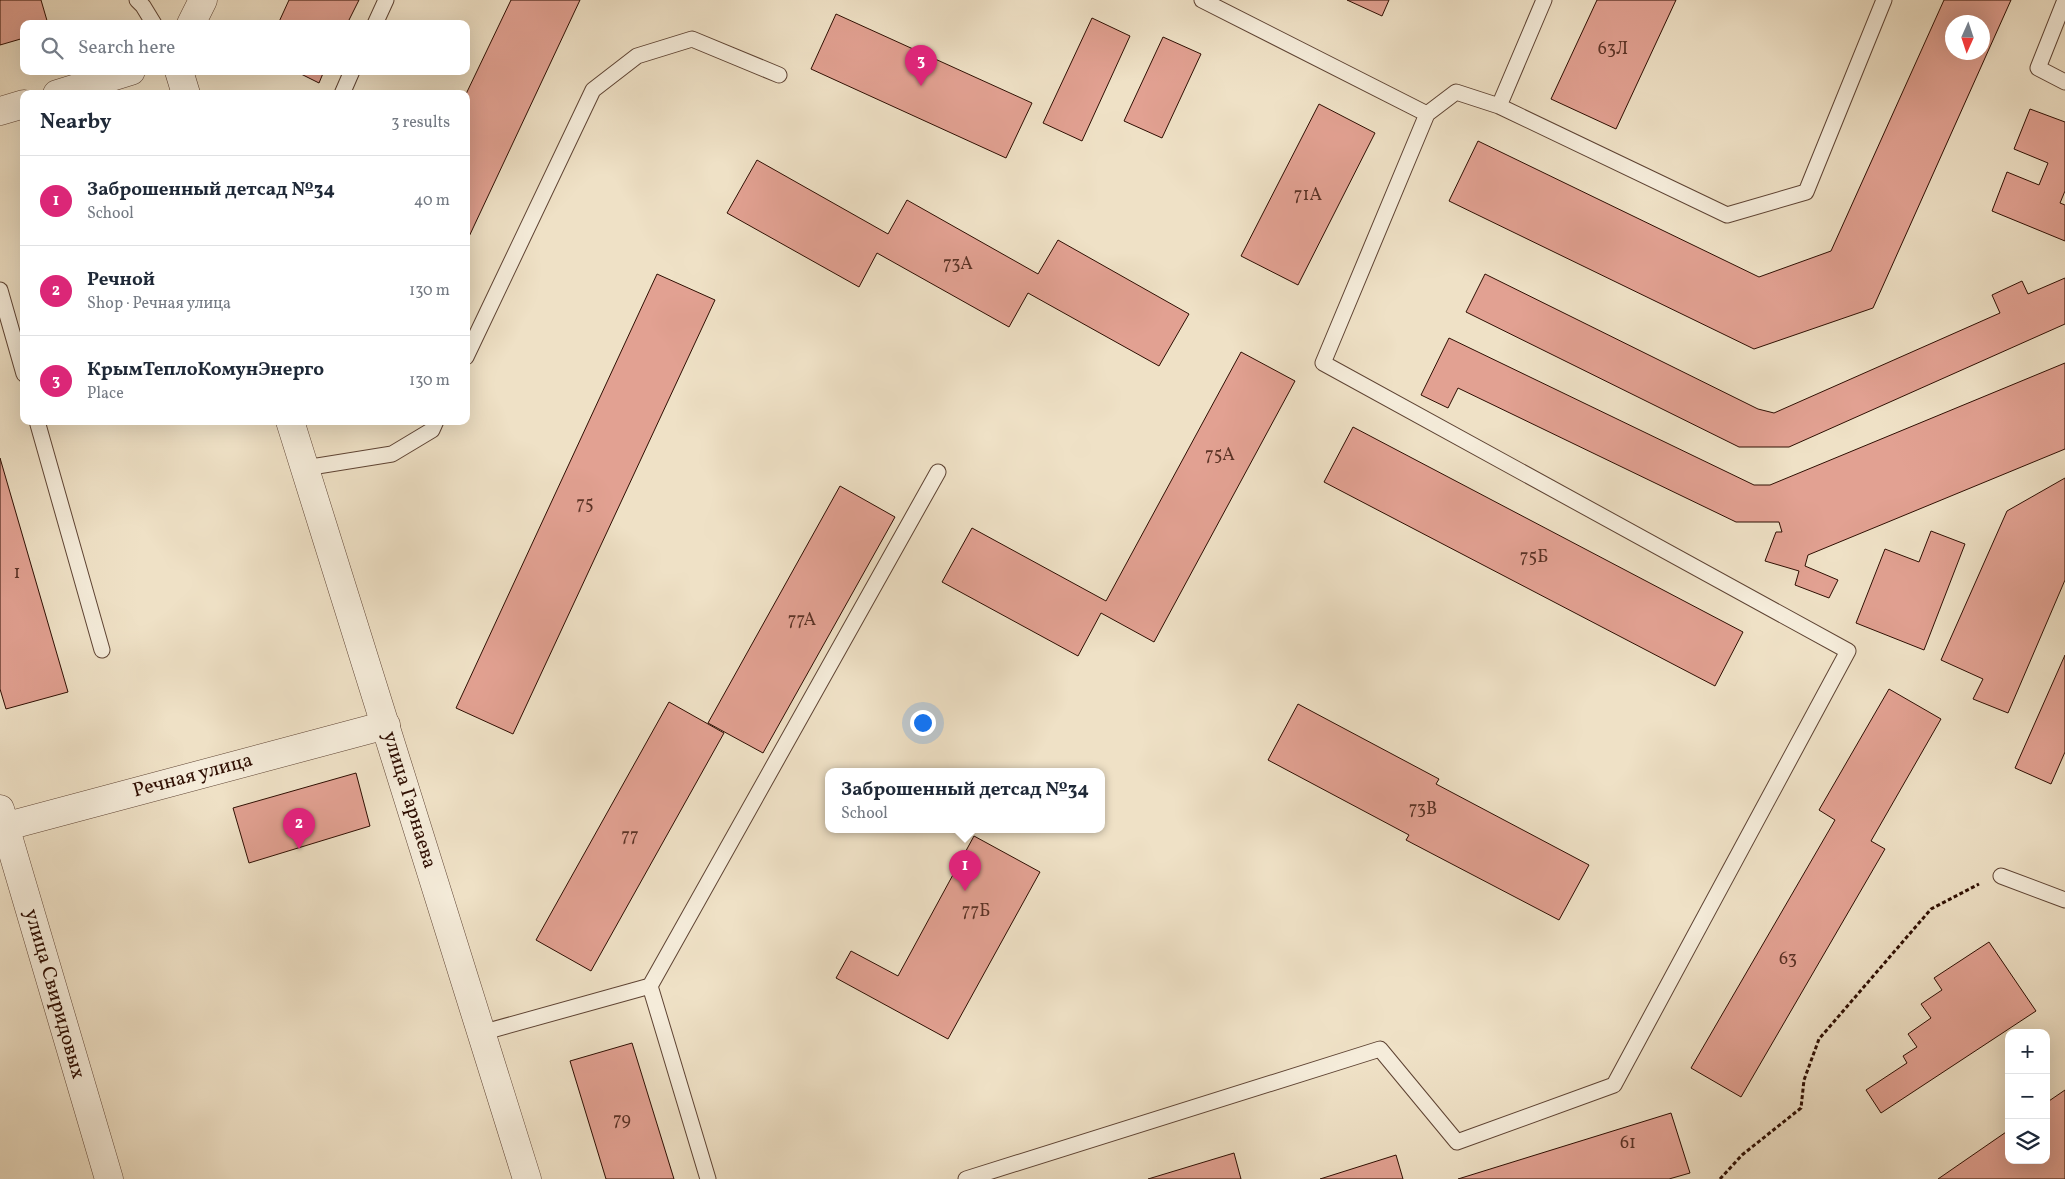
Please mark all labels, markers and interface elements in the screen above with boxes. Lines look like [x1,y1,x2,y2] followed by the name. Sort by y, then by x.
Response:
[1945,15,1990,60] north arrow
[20,20,470,75] search box
[38,34,66,62] icon: search
[78,35,175,61] text: Search here
[1598,37,1628,62] house number: 63Л
[905,45,937,86] pin: 3
[40,108,111,137] text: Nearby
[391,112,450,134] text: 3 results
[87,177,335,203] text: Заброшенный детсад №34
[1294,183,1323,208] house number: 71А
[53,190,59,212] text: 1
[414,190,450,212] text: 40 m
[87,203,134,225] text: School
[943,252,973,277] house number: 73А
[87,267,155,293] text: Речной
[52,280,60,302] text: 2
[409,280,450,302] text: 130 m
[87,293,231,315] text: Shop · Речная улица
[87,357,324,383] text: КрымТеплоКомунЭнерго
[52,370,60,392] text: 3
[409,370,450,392] text: 130 m
[87,383,124,405] text: Place
[1205,443,1235,468] house number: 75А
[576,492,594,517] house number: 75
[1520,545,1548,570] house number: 75Б
[14,561,20,586] house number: 1
[788,608,816,633] house number: 77А
[910,710,936,736] your location
[375,728,443,872] street label: улица Гарнаева
[130,747,256,805] street label: Речная улица
[825,768,1105,833] popup
[841,777,1089,803] text: Заброшенный детсад №34
[1409,797,1437,822] house number: 73В
[841,803,888,825] text: School
[283,808,315,849] pin: 2
[621,824,639,849] house number: 77
[949,850,981,891] pin: 1
[962,899,990,924] house number: 77Б
[16,906,92,1082] street label: улица Свиридовых
[1779,947,1797,972] house number: 63
[2005,1029,2050,1164] map controls
[2005,1029,2050,1074] button: +
[2005,1074,2050,1119] button: −
[613,1108,631,1133] house number: 79
[2005,1119,2050,1164] button: layers
[1620,1131,1636,1156] house number: 61

